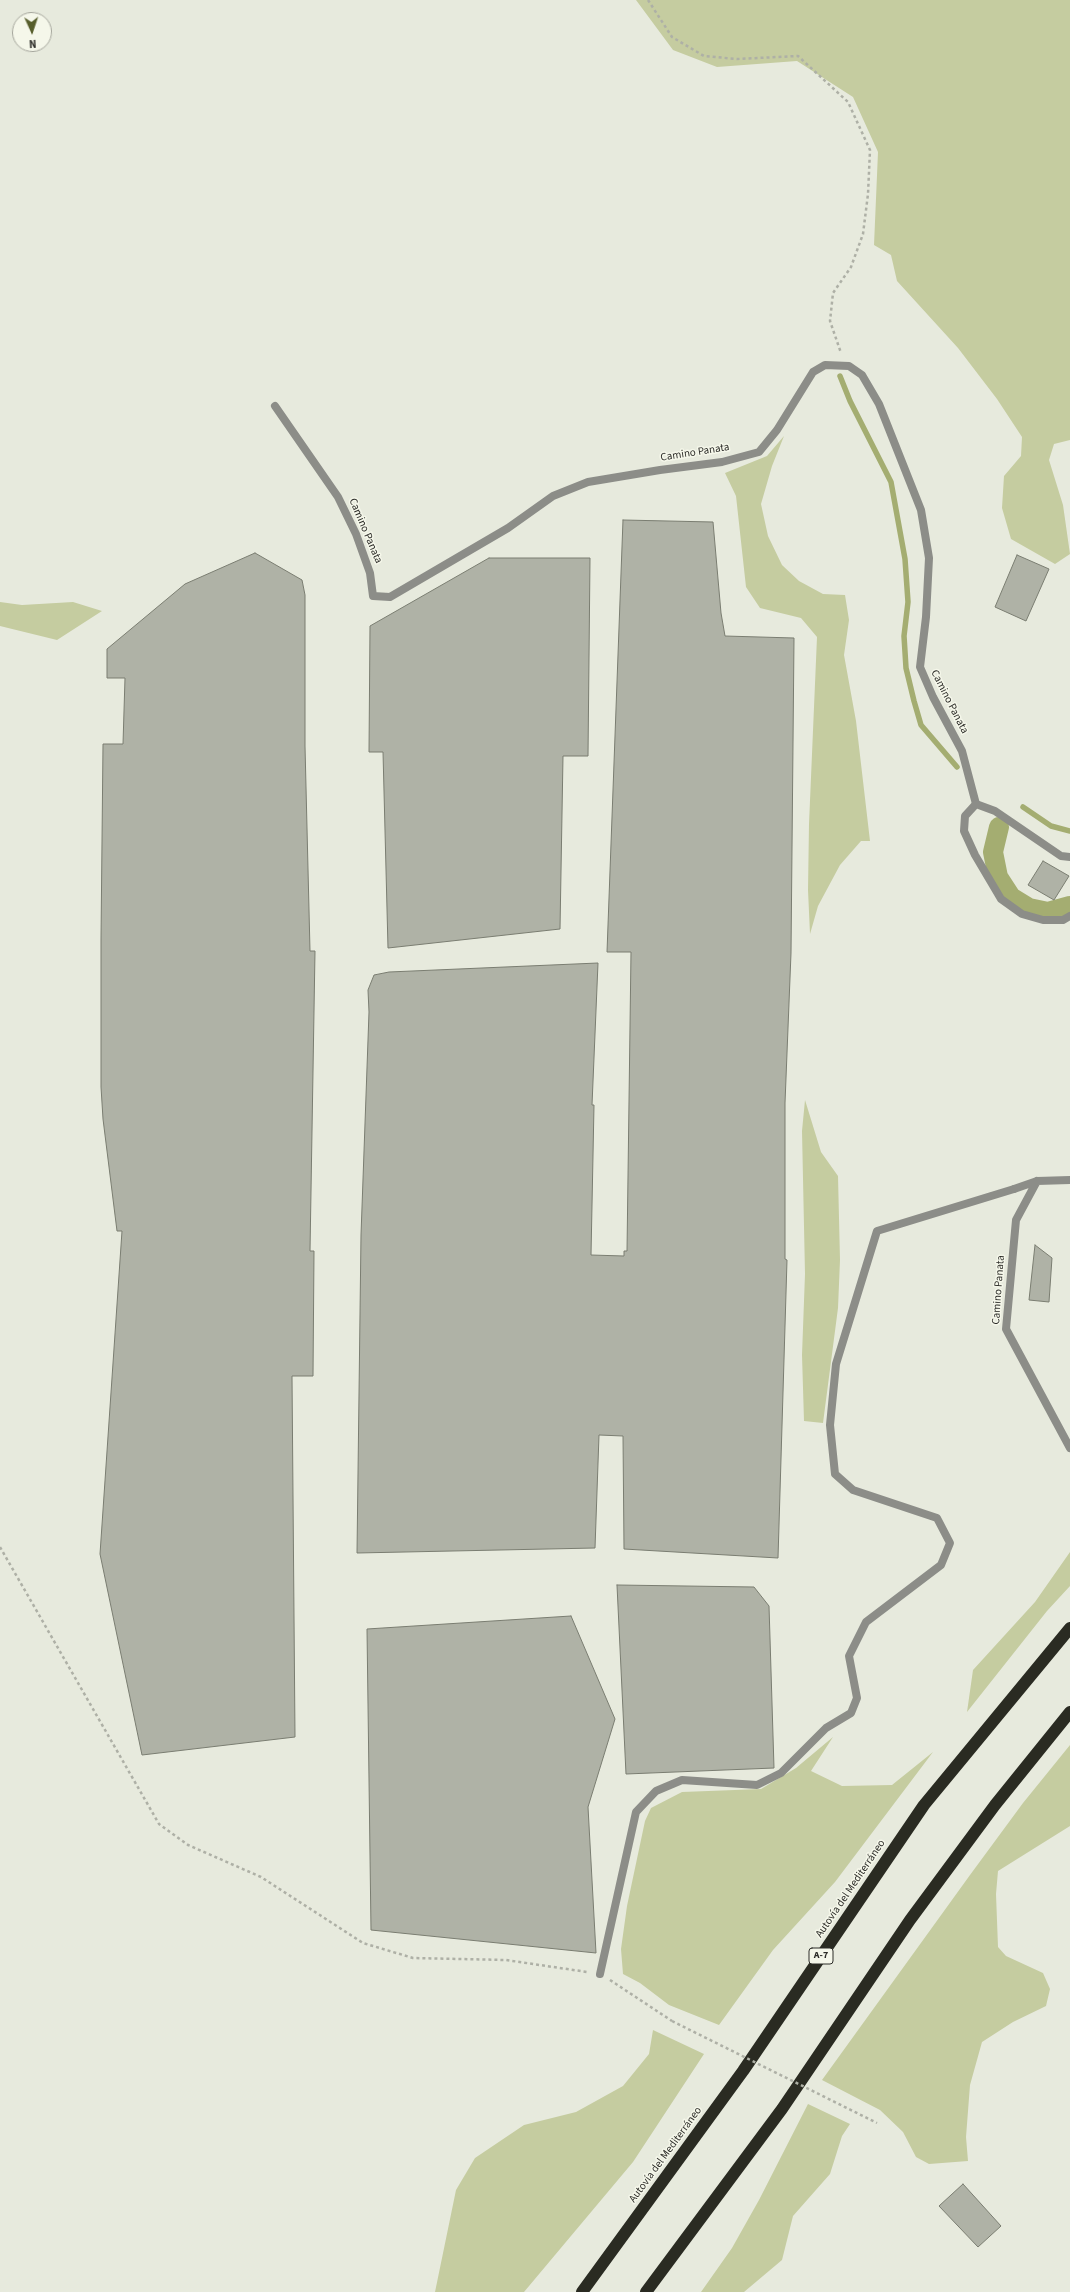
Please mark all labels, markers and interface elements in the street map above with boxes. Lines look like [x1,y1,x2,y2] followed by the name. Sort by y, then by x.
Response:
[12,12,52,52] north arrow
[29,36,37,51] text: N
[660,441,730,465] street label: Camino Panata
[345,496,385,566] street label: Camino Panata
[927,668,971,736] street label: Camino Panata
[990,1255,1008,1325] street label: Camino Panata
[813,1838,889,1940] street label: Autovía del Mediterráneo
[809,1948,833,1964] road number: A-7
[627,2105,705,2205] street label: Autovía del Mediterráneo

